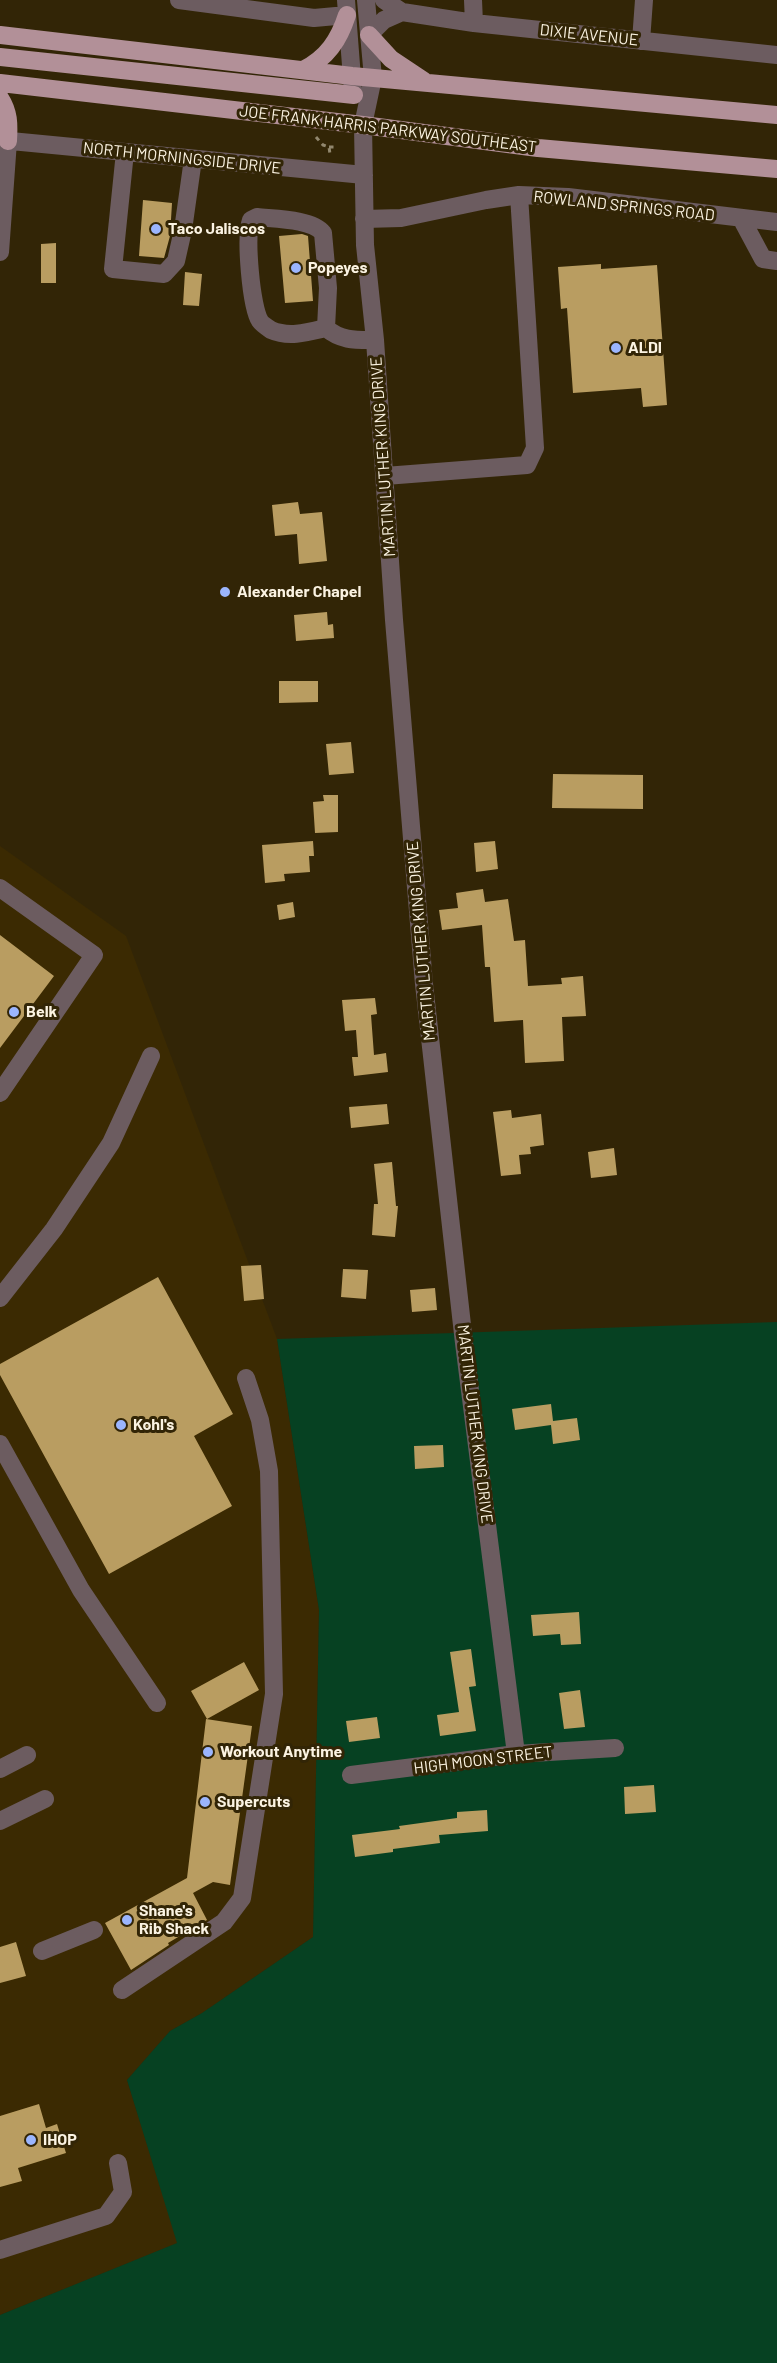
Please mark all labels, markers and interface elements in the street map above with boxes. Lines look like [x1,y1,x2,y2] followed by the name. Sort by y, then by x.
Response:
[539,20,639,50] street label: DIXIE AVENUE
[238,101,538,157] street label: JOE FRANK HARRIS PARKWAY SOUTHEAST
[82,138,282,178] street label: NORTH MORNINGSIDE DRIVE
[532,187,716,225] street label: ROWLAND SPRINGS ROAD
[168,219,265,239] place label: Taco Jaliscos
[149,222,163,236] marker: Taco Jaliscos
[308,258,368,278] place label: Popeyes
[289,261,303,275] marker: Popeyes
[628,338,662,358] place label: ALDI
[609,341,623,355] marker: ALDI
[366,356,400,558] street label: MARTIN LUTHER KING DRIVE
[237,582,361,602] place label: Alexander Chapel
[218,585,232,599] marker: Alexander Chapel
[403,840,439,1042] street label: MARTIN LUTHER KING DRIVE
[26,1002,57,1022] place label: Belk
[7,1005,21,1019] marker: Belk
[453,1323,497,1525] street label: MARTIN LUTHER KING DRIVE
[133,1415,174,1435] place label: Kohl's
[114,1418,128,1432] marker: Kohl's
[220,1742,342,1762] place label: Workout Anytime
[412,1742,554,1778] street label: HIGH MOON STREET
[201,1745,215,1759] marker: Workout Anytime
[217,1792,290,1812] place label: Supercuts
[198,1795,212,1809] marker: Supercuts
[139,1901,209,1939] place label: Shane's Rib Shack
[120,1913,134,1927] marker: Shane's Rib Shack
[43,2130,77,2150] place label: IHOP
[24,2133,38,2147] marker: IHOP

